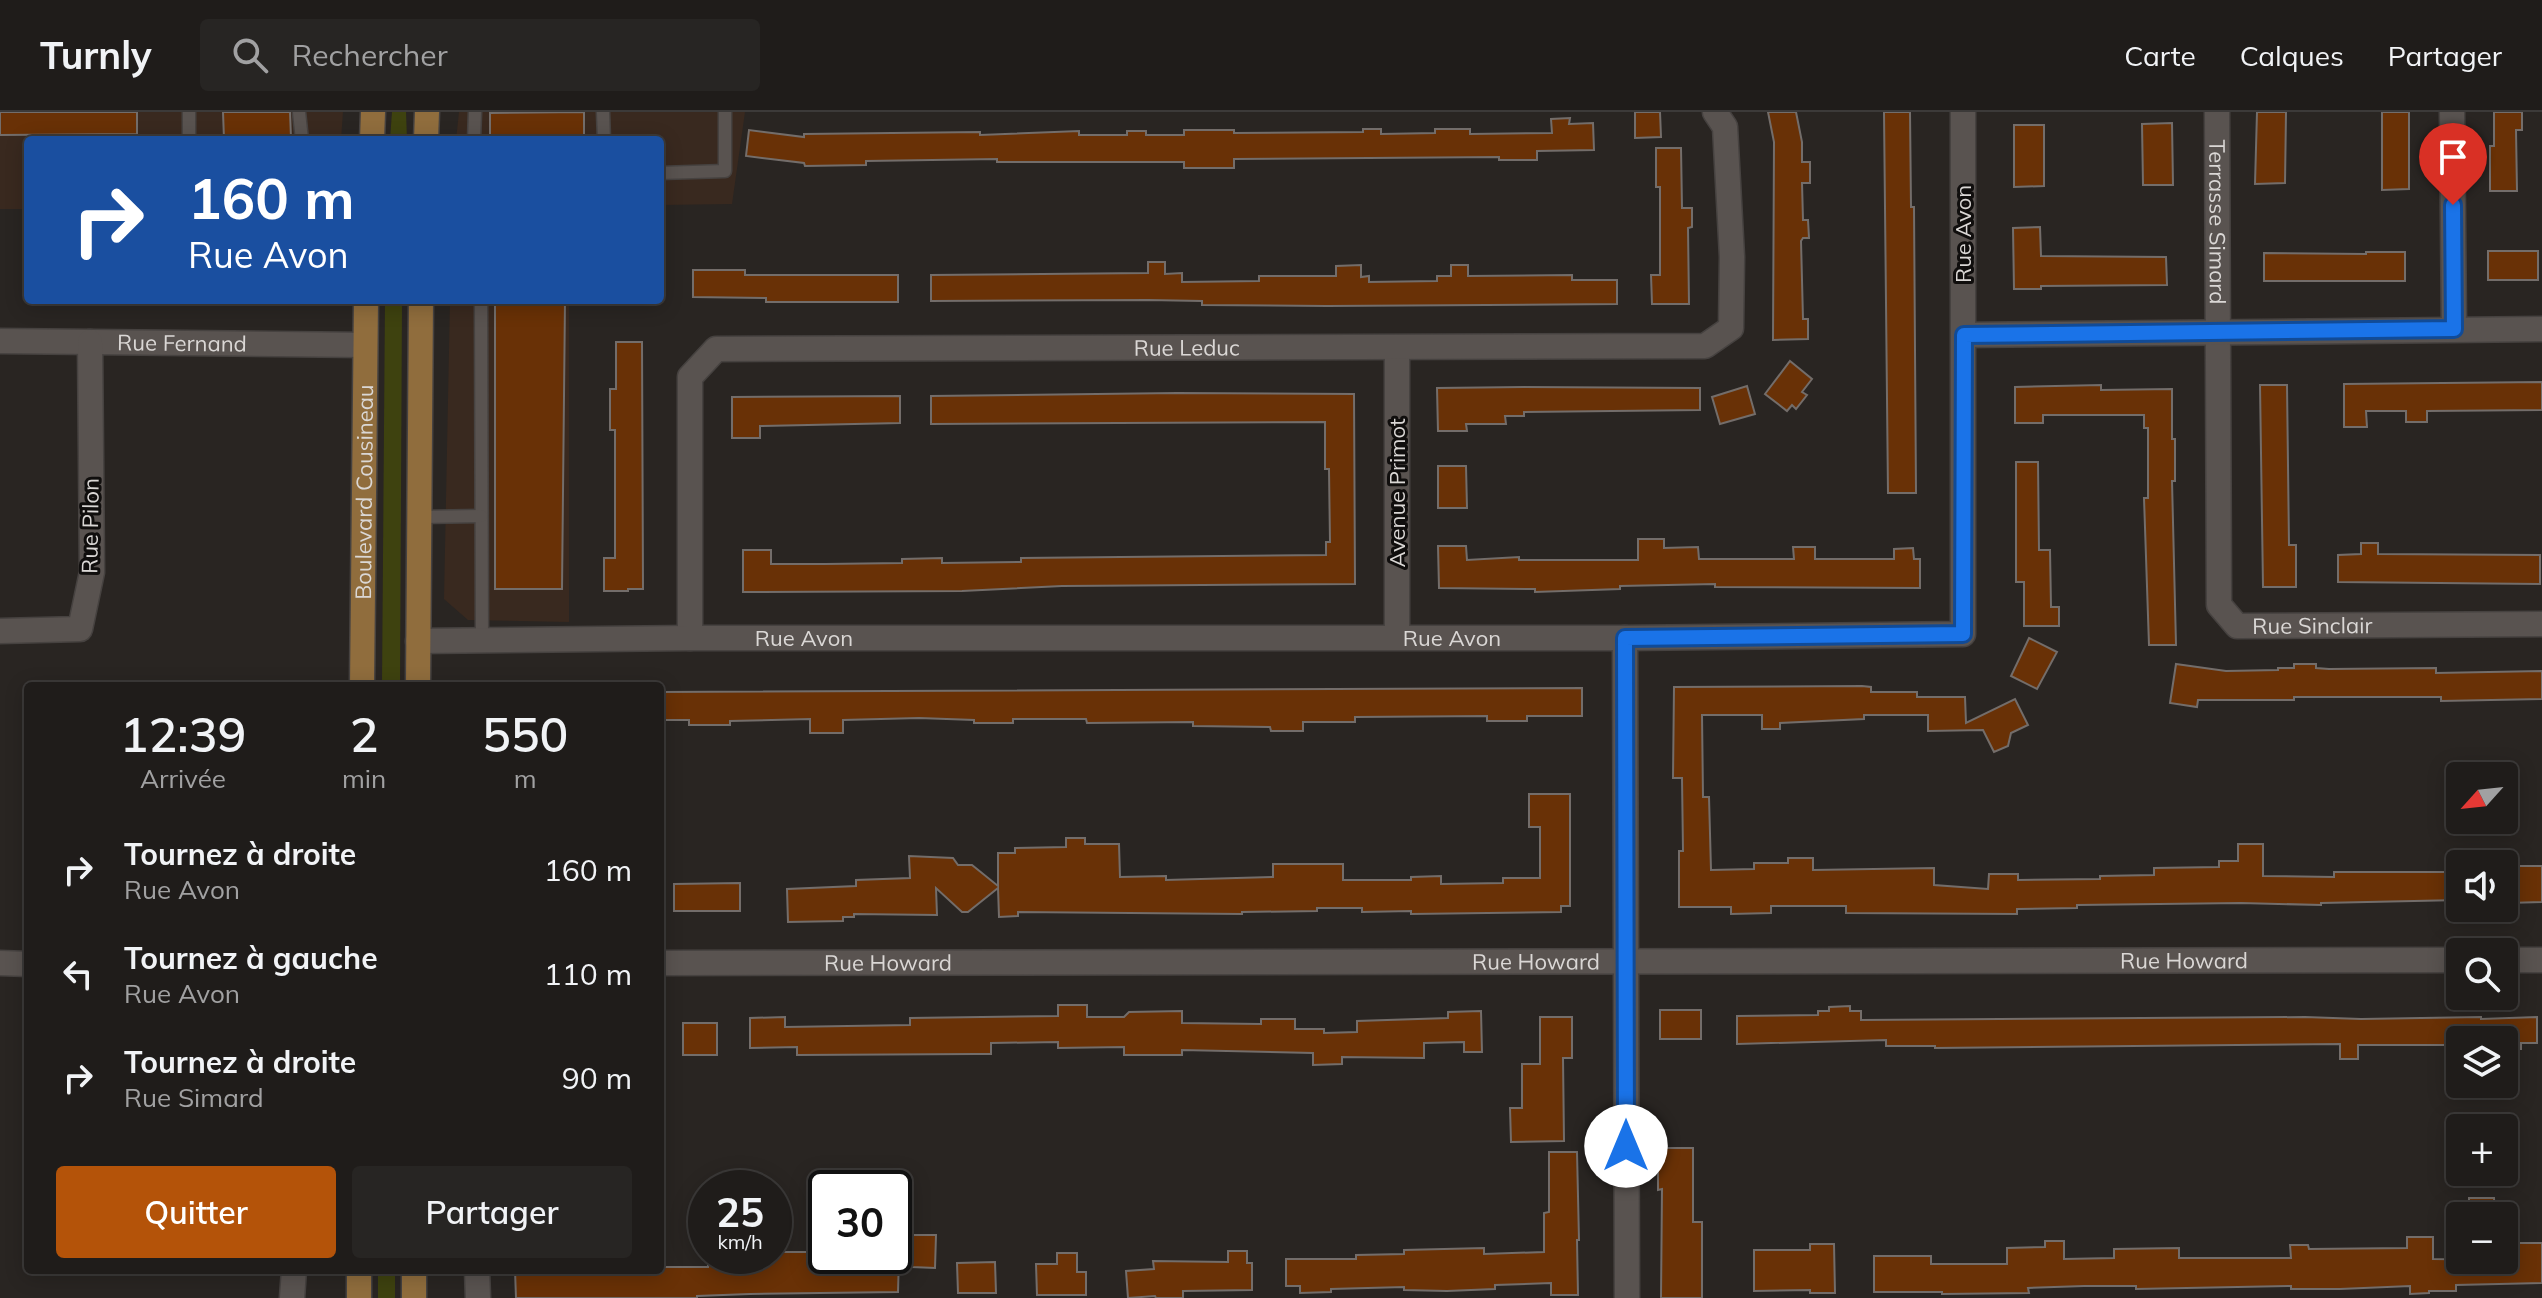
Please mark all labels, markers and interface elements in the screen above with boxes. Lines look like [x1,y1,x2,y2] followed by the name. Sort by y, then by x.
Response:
[200,19,760,91] search box
[40,31,152,79] text: Turnly
[228,33,272,77] icon: search
[292,36,448,74] text: Rechercher
[2124,38,2196,73] text: Carte
[2240,38,2344,73] text: Calques
[2388,38,2502,73] text: Partager
[2419,123,2487,205] pin
[2431,135,2475,179] icon: arrive
[2203,140,2232,304] street label: Terrasse Simard
[188,163,355,233] text: 160 m
[56,168,160,272] icon: right
[1949,185,1977,283] street label: Rue Avon
[188,232,349,277] text: Rue Avon
[117,328,247,358] street label: Rue Fernand
[1134,333,1240,362] street label: Rue Leduc
[349,384,379,600] street label: Boulevard Cousineau
[1383,418,1411,568] street label: Avenue Primot
[75,478,105,574] street label: Rue Pilon
[2252,611,2372,640] street label: Rue Sinclair
[755,624,853,652] street label: Rue Avon
[1403,624,1501,652] street label: Rue Avon
[120,704,246,764] text: 12:39
[350,704,378,764] text: 2
[482,704,568,764] text: 550
[140,762,226,795] text: Arrivée
[342,762,386,795] text: min
[514,762,537,795] text: m
[2446,762,2518,834] north arrow
[2446,762,2518,1274] map controls
[124,835,356,873] text: Tournez à droite
[56,848,100,892] icon: right
[2446,850,2518,922] button: sound
[544,851,632,889] text: 160 m
[124,873,240,906] text: Rue Avon
[2446,938,2518,1010] button: search
[124,939,378,977] text: Tournez à gauche
[2120,946,2248,975] street label: Rue Howard
[1472,947,1600,976] street label: Rue Howard
[824,949,952,977] street label: Rue Howard
[56,952,100,996] icon: left
[544,955,632,993] text: 110 m
[124,977,240,1010] text: Rue Avon
[2446,1026,2518,1098] button: layers
[124,1043,356,1081] text: Tournez à droite
[56,1056,100,1100] icon: right
[562,1059,632,1097] text: 90 m
[124,1081,264,1114] text: Rue Simard
[1584,1104,1668,1188] position arrow
[2446,1114,2518,1186] button: +
[56,1166,336,1258] button: Quitter
[352,1166,632,1258] button: Partager
[808,1170,912,1274] speed limit sign: 30
[716,1187,764,1237] text: 25
[2446,1202,2518,1274] button: −
[717,1229,763,1254] text: km/h

